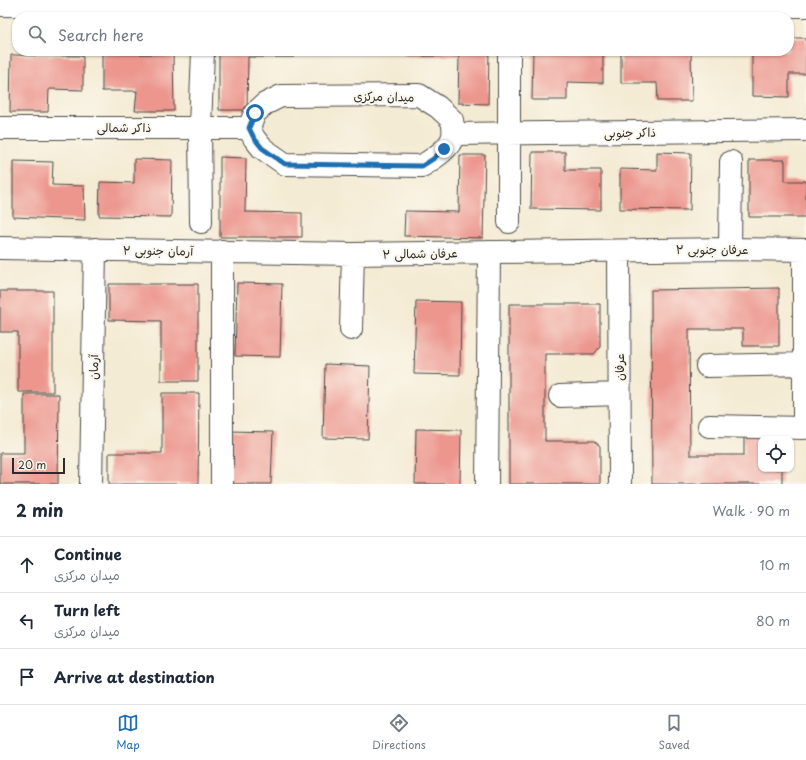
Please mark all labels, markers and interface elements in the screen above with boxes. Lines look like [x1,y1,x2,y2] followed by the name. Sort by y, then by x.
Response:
[12,12,794,56] search box
[26,23,48,45] icon: search
[58,23,144,46] text: Search here
[353,86,415,106] street label: میدان مرکزی
[246,104,264,122] route start
[97,118,151,136] street label: ذاکر شمالی
[604,123,656,141] street label: ذاکر جنوبی
[435,140,453,158] route end
[123,240,194,260] street label: آرمان جنوبی ۲
[676,240,748,258] street label: عرفان جنوبی ۲
[382,243,458,263] street label: عرفان شمالی ۲
[84,353,102,380] street label: آرمان
[610,353,628,381] street label: عرفان
[758,436,794,472] map controls
[758,436,794,472] button: locate
[12,456,65,475] scale bar
[18,456,46,473] text: 20 m
[16,497,63,523] text: 2 min
[713,501,790,520] text: Walk · 90 m
[54,542,122,565] text: Continue
[16,554,38,576] icon: ahead
[760,555,790,574] text: 10 m
[54,565,120,584] text: میدان مرکزی
[54,598,120,621] text: Turn left
[16,610,38,632] icon: left
[756,611,790,630] text: 80 m
[54,621,120,640] text: میدان مرکزی
[54,665,215,688] text: Arrive at destination
[16,666,38,688] icon: arrive
[116,712,140,753] tab: Map
[372,712,426,753] tab: Directions
[658,712,690,753] tab: Saved

